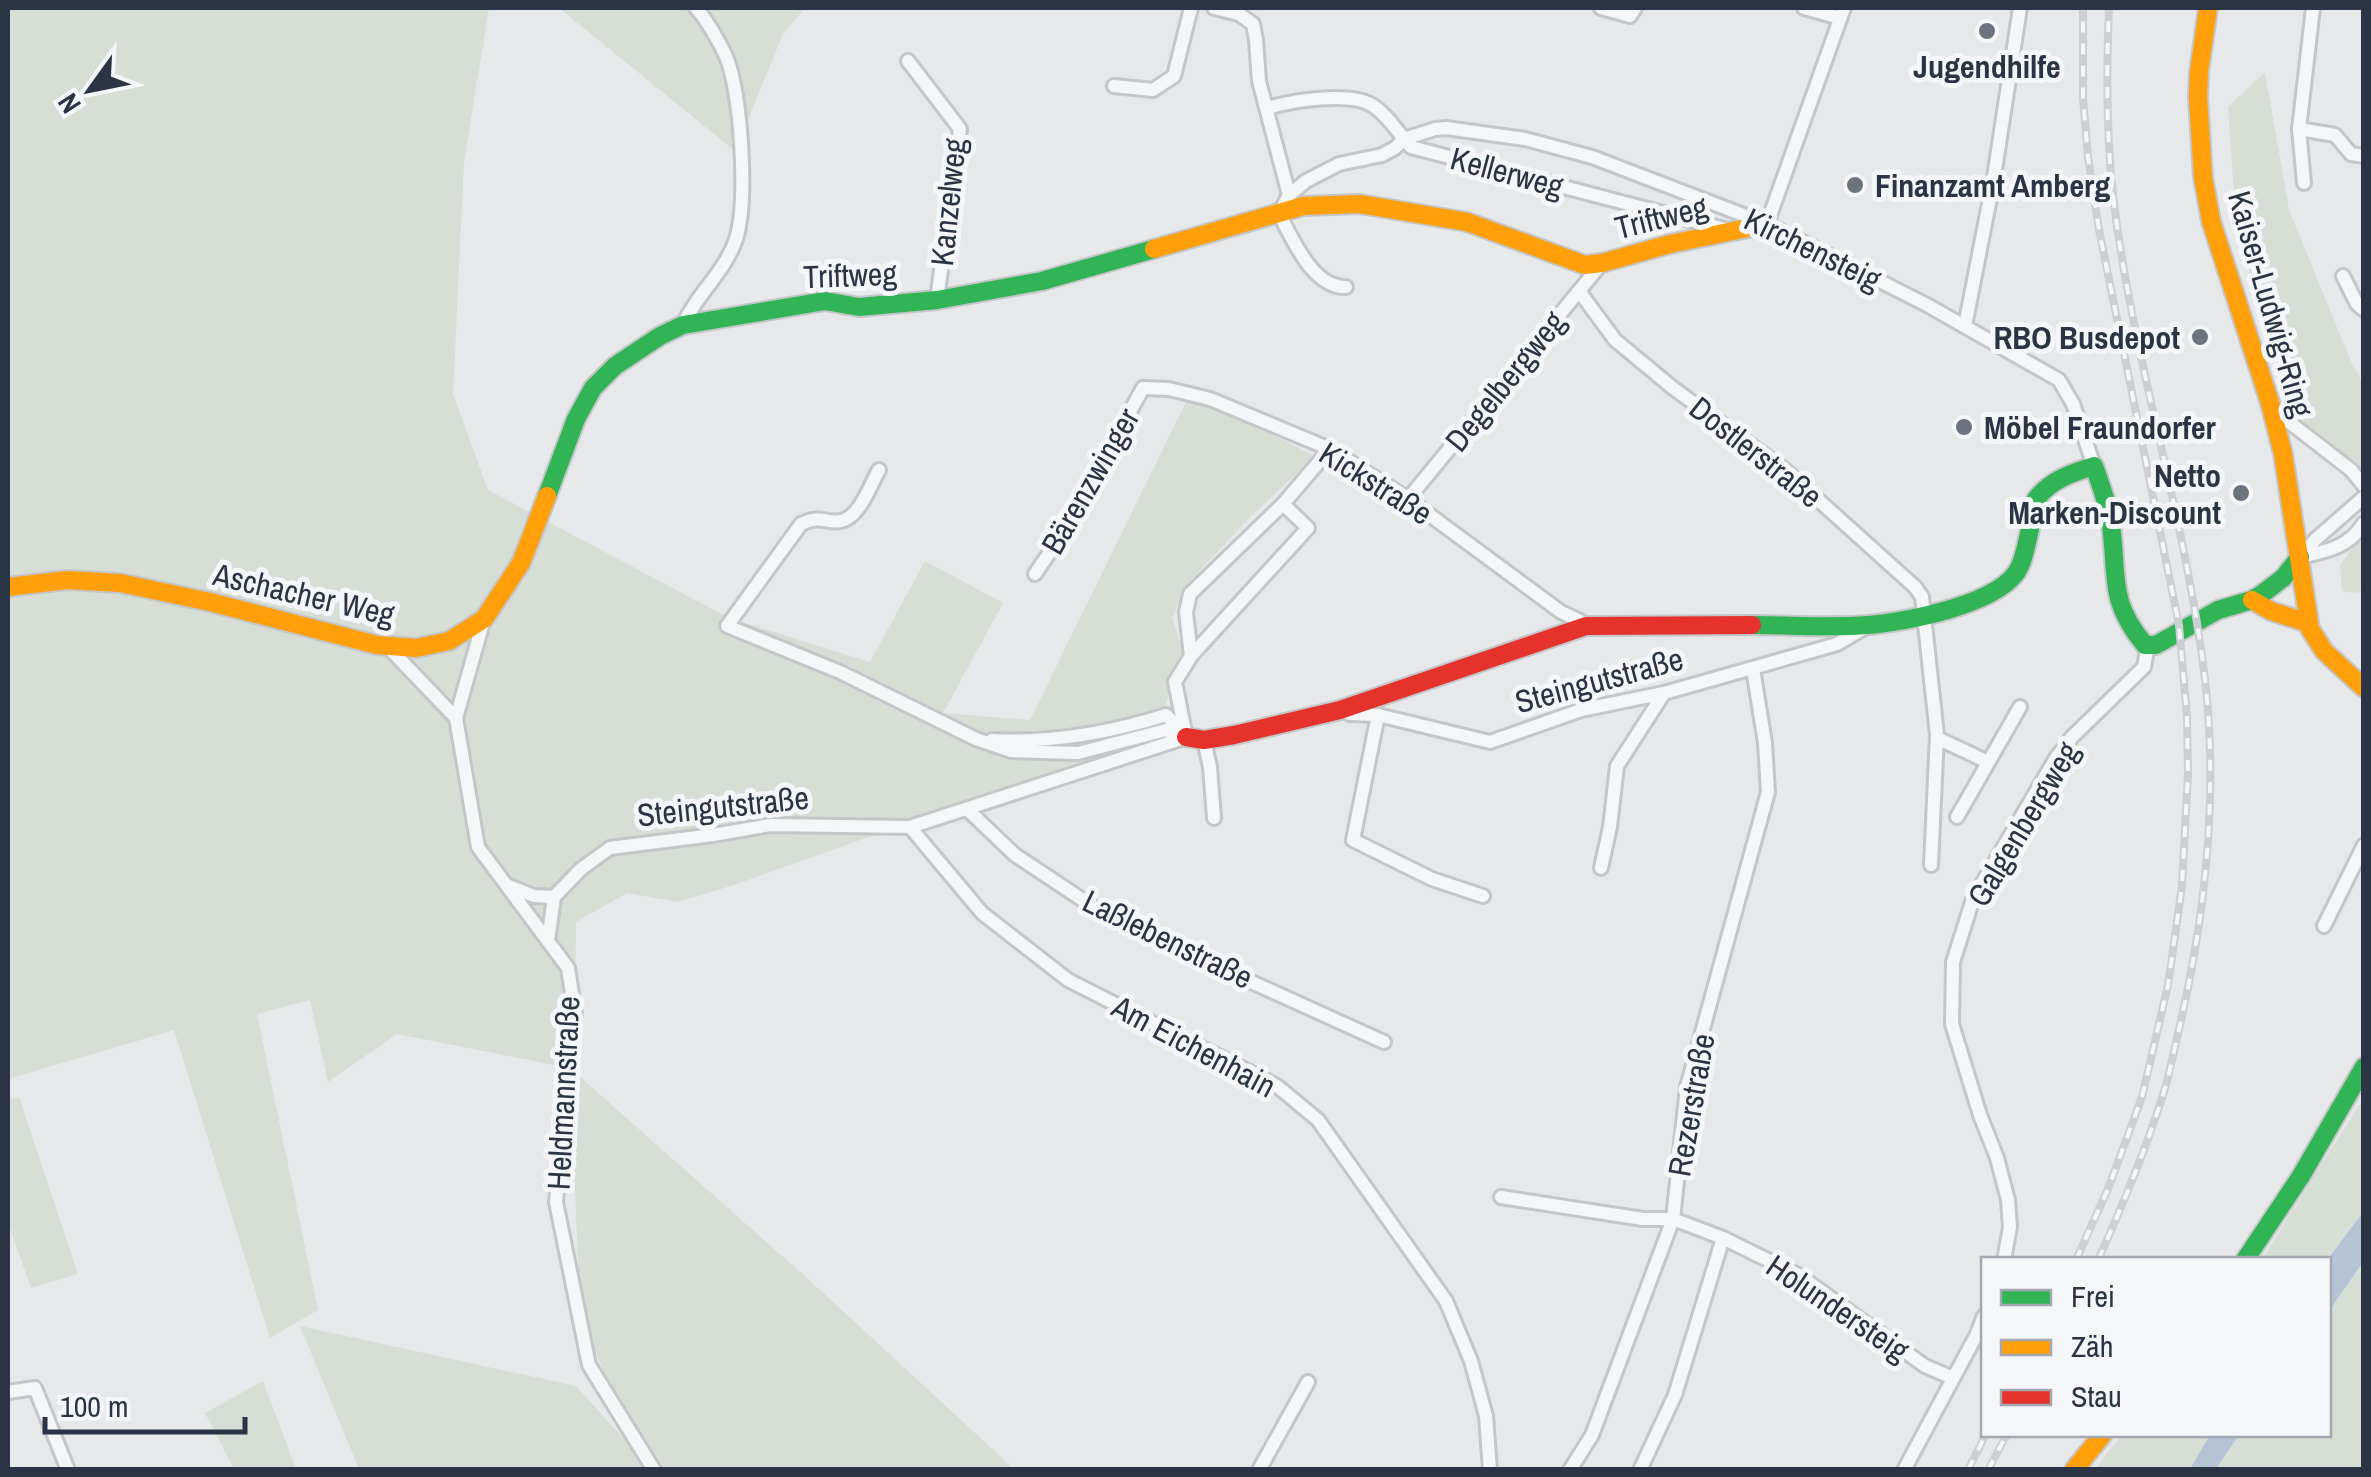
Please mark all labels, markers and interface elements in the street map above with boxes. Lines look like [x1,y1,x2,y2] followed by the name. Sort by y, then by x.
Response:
[1976,20,1998,42] marker: Jugendhilfe
[40,40,140,140] north arrow
[1913,45,2061,88] place label: Jugendhilfe
[49,86,89,121] text: N
[920,136,976,268] street label: Kanzelweg
[1446,136,1569,208] street label: Kellerweg
[1875,164,2110,207] place label: Finanzamt Amberg
[1844,174,1866,196] marker: Finanzamt Amberg
[1610,185,1712,249] street label: Triftweg
[2218,186,2324,422] street label: Kaiser-Ludwig-Ring
[1737,197,1889,301] street label: Kirchensteig
[802,252,898,298] street label: Triftweg
[1435,301,1575,460] street label: Degelbergweg
[1993,316,2180,359] place label: RBO Busdepot
[2189,326,2211,348] marker: RBO Busdepot
[1681,387,1831,517] street label: Dostlerstraße
[1031,400,1149,562] street label: Bärenzwinger
[1984,406,2217,449] place label: Möbel Fraundorfer
[1953,416,1975,438] marker: Möbel Fraundorfer
[1311,432,1441,534] street label: Kickstraße
[2008,454,2221,534] place label: Netto Marken-Discount
[2230,482,2252,504] marker: Netto Marken-Discount
[208,552,399,636] street label: Aschacher Weg
[1510,637,1688,723] street label: Steingutstraße
[1957,733,2089,914] street label: Galgenbergweg
[635,776,811,836] street label: Steingutstraße
[1076,879,1260,999] street label: Laßlebenstraße
[1104,984,1283,1107] street label: Am Eichenhain
[536,995,590,1191] street label: Heldmannstraße
[1657,1030,1725,1180] street label: Rezerstraße
[1758,1244,1918,1372] street label: Holundersteig
[1981,1257,2331,1437] legend
[2071,1276,2115,1316] text: Frei
[2071,1326,2113,1366] text: Zäh
[45,1372,245,1434] scale bar
[2071,1376,2122,1416] text: Stau
[60,1386,128,1426] text: 100 m

